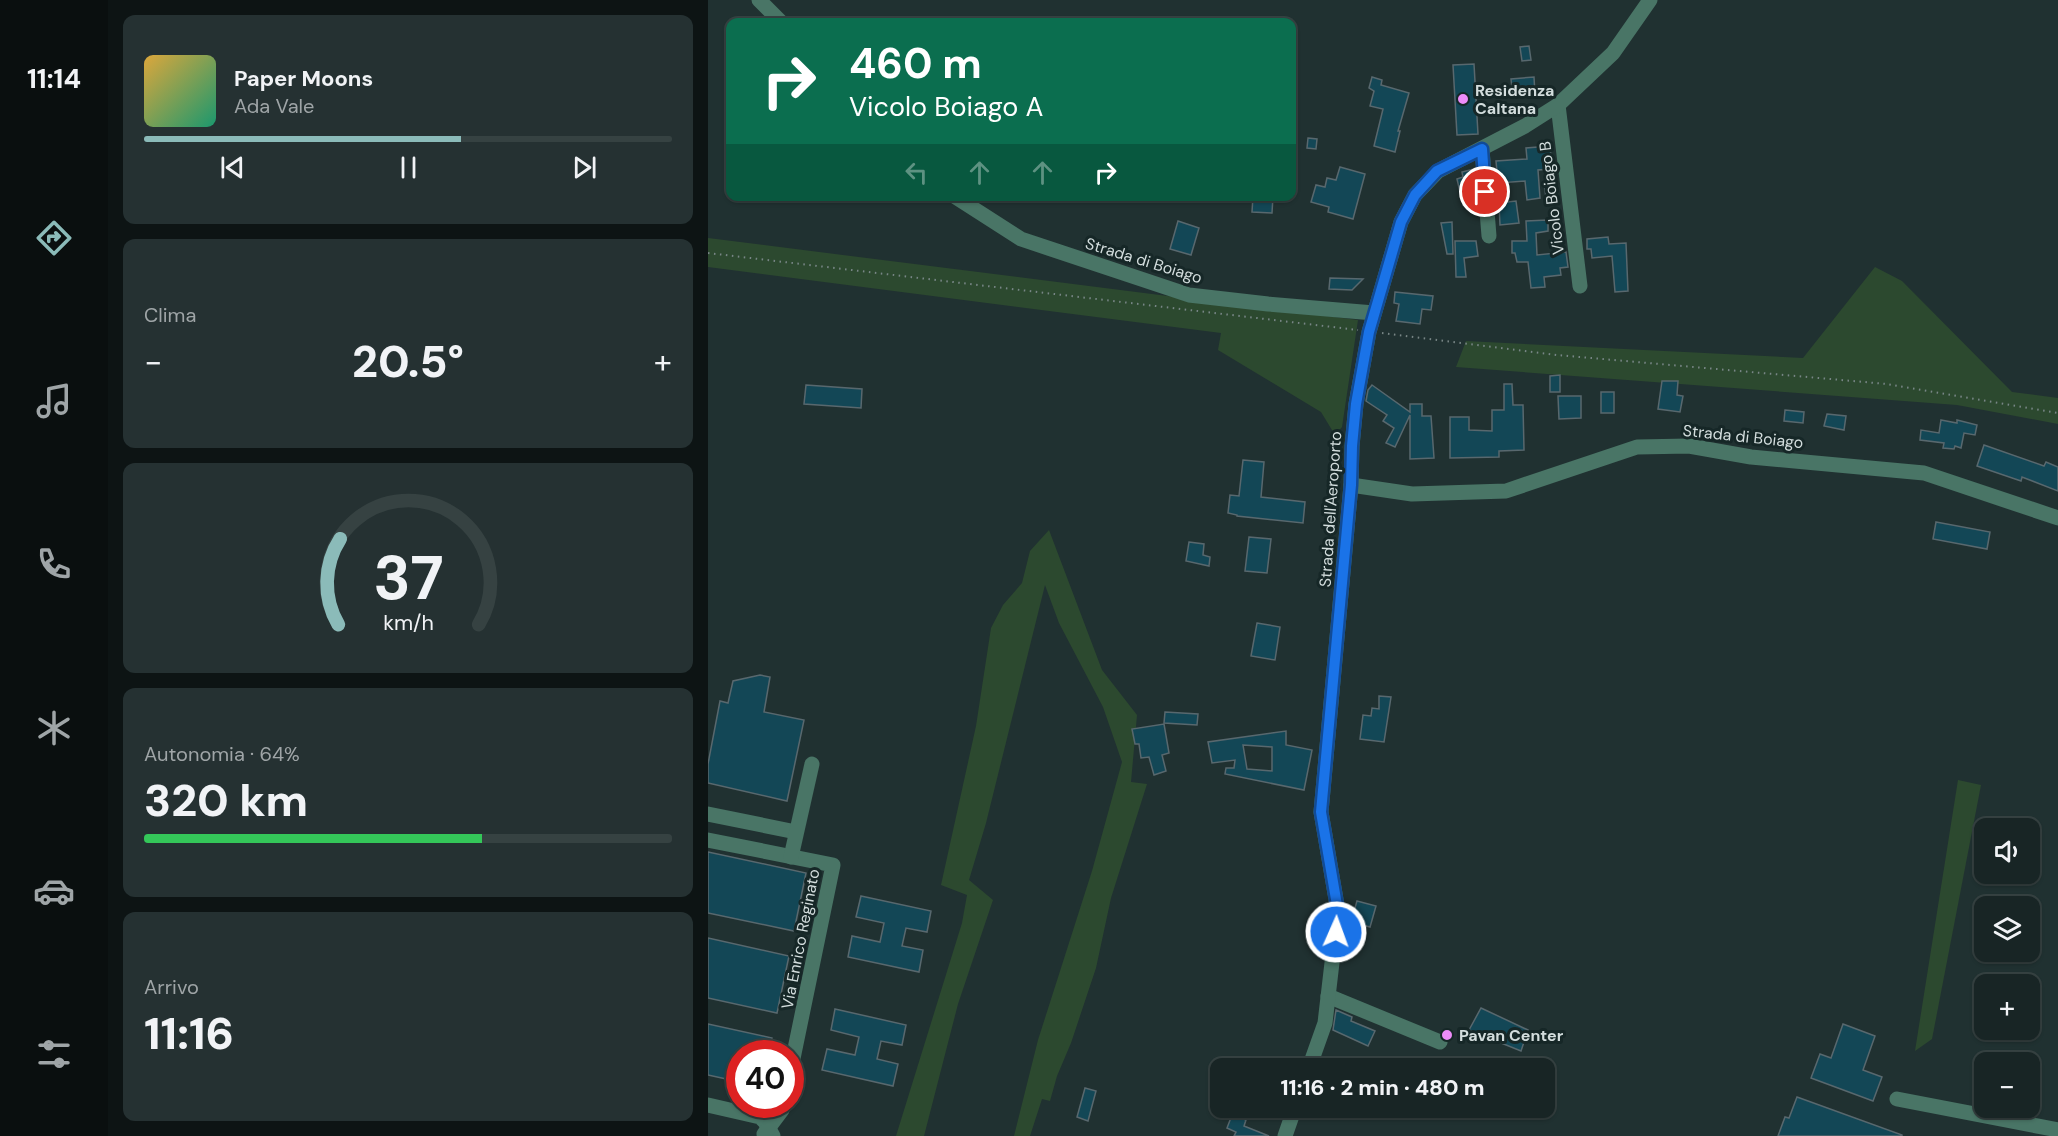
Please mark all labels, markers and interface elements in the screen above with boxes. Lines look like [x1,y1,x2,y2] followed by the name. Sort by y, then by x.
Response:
[849,36,982,91] text: 460 m
[750,42,828,120] icon: right
[27,61,81,96] text: 11:14
[234,64,373,93] text: Paper Moons
[1475,80,1554,119] place label: Residenza Caltana
[849,89,1043,124] text: Vicolo Boiago A
[1456,92,1470,106] marker: Residenza Caltana
[234,93,314,119] text: Ada Vale
[1534,140,1569,256] street label: Vicolo Boiago B
[216,151,249,184] icon: previous
[392,151,425,184] icon: pause
[568,151,601,184] icon: next
[900,156,933,189] icon: left
[963,156,996,189] icon: ahead
[1026,156,1059,189] icon: ahead
[1089,156,1122,189] icon: right
[1459,166,1510,217] pin
[1468,175,1501,208] icon: arrive
[33,217,75,259] icon: directions
[1083,233,1205,288] street label: Strada di Boiago
[144,302,196,328] text: Clima
[352,332,464,391] text: 20.5°
[144,340,162,383] text: −
[654,340,672,383] text: +
[33,380,75,422] icon: music
[1682,420,1804,453] street label: Strada di Boiago
[1315,430,1346,588] street label: Strada dell'Aeroporto
[373,537,443,618] text: 37
[33,543,75,585] icon: phone
[383,609,433,637] text: km/h
[33,707,75,749] icon: climate
[144,741,300,767] text: Autonomia · 64%
[144,771,308,830] text: 320 km
[1974,818,2040,1118] map controls
[1974,818,2040,884] button: sound
[777,867,824,1011] street label: Via Enrico Reginato
[33,870,75,912] icon: car
[1974,896,2040,962] button: layers
[1304,900,1368,964] position arrow
[144,974,199,1000] text: Arrivo
[1974,974,2040,1040] button: +
[144,1004,234,1063] text: 11:16
[1459,1025,1564,1046] place label: Pavan Center
[1440,1028,1454,1042] marker: Pavan Center
[33,1033,75,1075] icon: filters
[726,1040,804,1118] speed limit sign: 40
[1974,1052,2040,1118] button: −
[1280,1073,1485,1102] text: 11:16 · 2 min · 480 m

